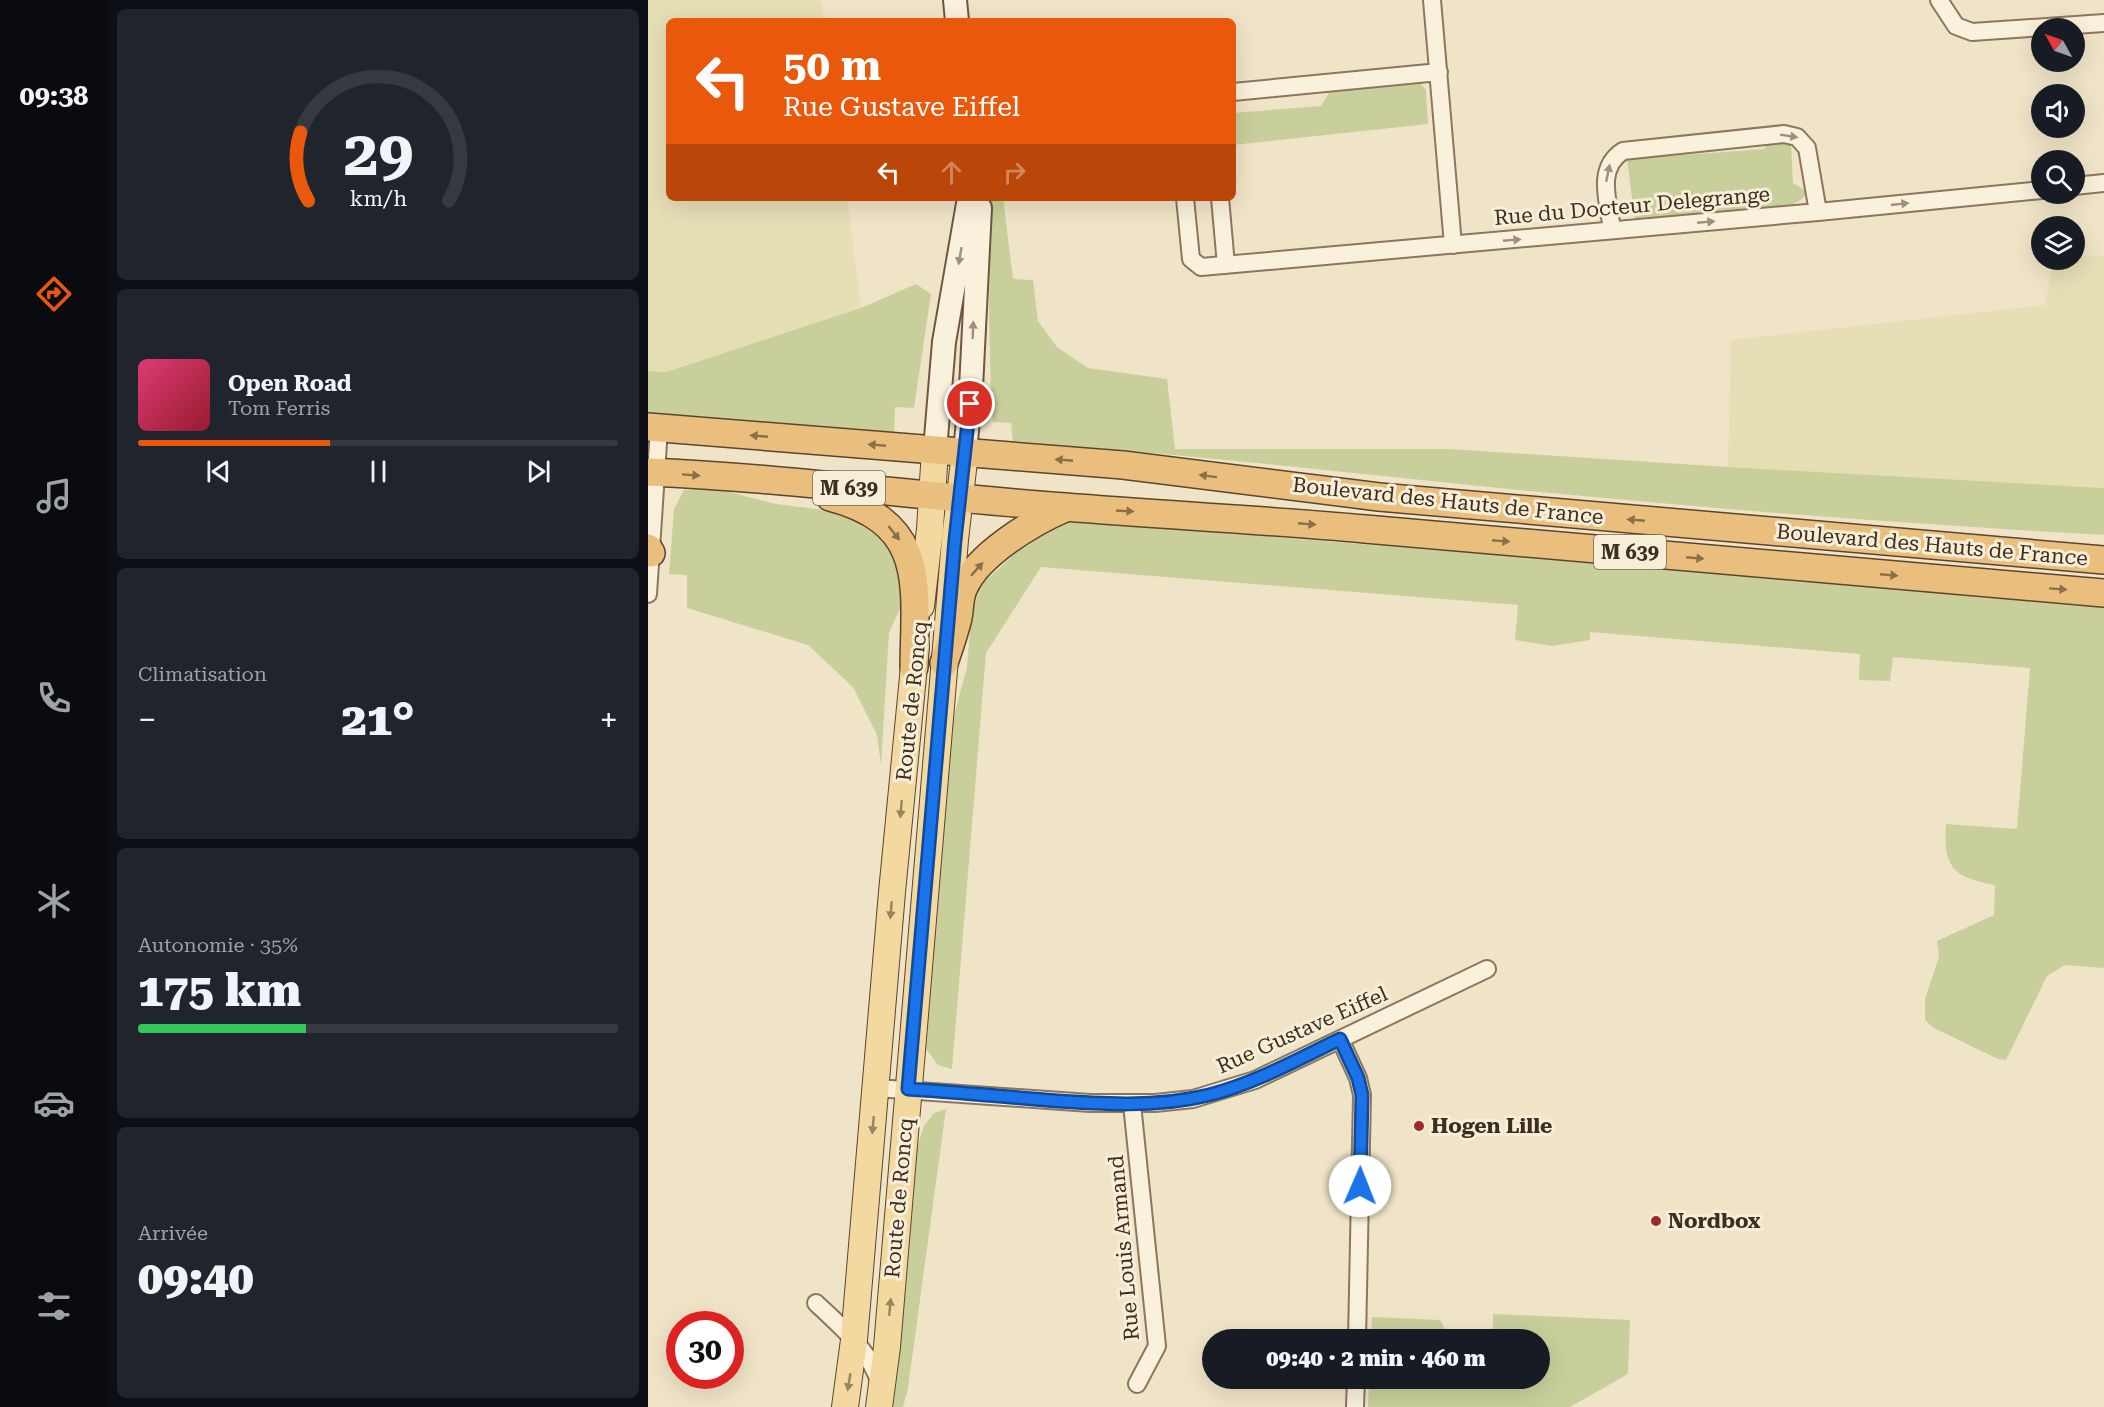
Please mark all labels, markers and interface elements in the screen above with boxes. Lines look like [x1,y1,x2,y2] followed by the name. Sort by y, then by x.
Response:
[2031,18,2085,72] north arrow
[2031,18,2085,270] map controls
[783,41,881,90] text: 50 m
[684,42,762,120] icon: left
[20,80,88,112] text: 09:38
[2031,84,2085,138] button: sound
[783,91,1020,123] text: Rue Gustave Eiffel
[343,117,413,190] text: 29
[1779,132,1798,141] one-way arrow
[2031,150,2085,204] button: search
[872,156,905,189] icon: left
[935,156,968,189] icon: ahead
[998,156,1031,189] icon: right
[1604,163,1613,182] one-way arrow
[1493,182,1771,230] street label: Rue du Docteur Delegrange
[349,187,407,212] text: km/h
[1890,199,1909,209] one-way arrow
[2031,216,2085,270] button: layers
[1696,217,1715,227] one-way arrow
[1502,235,1521,245] one-way arrow
[955,246,964,265] one-way arrow
[33,273,75,315] icon: directions
[969,320,978,339] one-way arrow
[228,371,351,396] text: Open Road
[944,378,995,429] pin
[953,387,986,420] icon: arrive
[228,396,330,420] text: Tom Ferris
[749,431,768,441] one-way arrow
[867,440,886,450] one-way arrow
[202,455,235,488] icon: previous
[362,455,395,488] icon: pause
[522,455,555,488] icon: next
[1055,455,1074,465] one-way arrow
[681,470,700,479] one-way arrow
[813,471,885,505] road number: M 639
[1198,471,1217,481] one-way arrow
[1291,473,1605,529] street label: Boulevard des Hauts de France
[33,475,75,517] icon: music
[1116,506,1135,515] one-way arrow
[1627,515,1646,524] one-way arrow
[1297,519,1316,529] one-way arrow
[1775,519,2089,571] street label: Boulevard des Hauts de France
[888,525,901,541] one-way arrow
[1594,535,1666,569] road number: M 639
[1491,536,1510,546] one-way arrow
[1686,553,1705,563] one-way arrow
[970,562,984,577] one-way arrow
[1880,570,1899,580] one-way arrow
[2048,584,2067,594] one-way arrow
[892,619,932,782] street label: Route de Roncq
[138,662,267,686] text: Climatisation
[33,677,75,719] icon: phone
[342,693,415,746] text: 21°
[138,700,156,739] text: −
[600,700,618,739] text: +
[896,799,906,818] one-way arrow
[33,880,75,922] icon: climate
[886,901,896,920] one-way arrow
[138,933,298,957] text: Autonomie · 35%
[138,964,301,1017] text: 175 km
[1213,981,1392,1078] street label: Rue Gustave Eiffel
[33,1082,75,1124] icon: car
[1431,1114,1552,1138] place label: Hogen Lille
[868,1116,877,1135] one-way arrow
[880,1116,918,1279] street label: Route de Roncq
[1412,1119,1426,1133] marker: Hogen Lille
[1104,1154,1144,1342] street label: Rue Louis Armand
[1328,1154,1392,1218] position arrow
[1668,1209,1761,1233] place label: Nordbox
[1649,1214,1663,1228] marker: Nordbox
[138,1221,208,1245] text: Arrivée
[138,1252,254,1305] text: 09:40
[33,1285,75,1327] icon: filters
[885,1298,895,1317] one-way arrow
[666,1311,744,1389] speed limit sign: 30
[1266,1346,1486,1371] text: 09:40 · 2 min · 460 m
[844,1373,853,1392] one-way arrow

